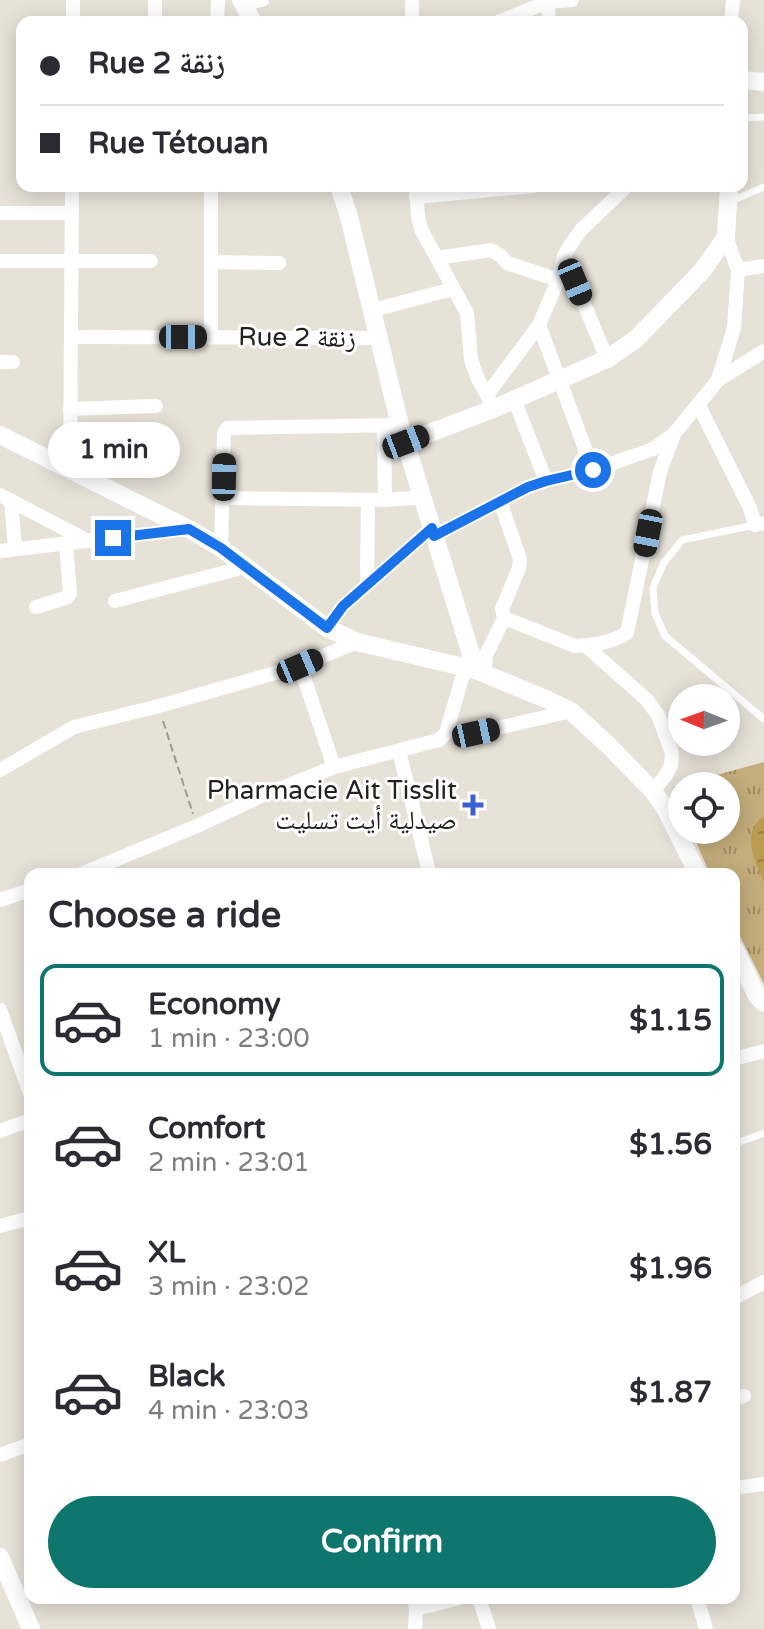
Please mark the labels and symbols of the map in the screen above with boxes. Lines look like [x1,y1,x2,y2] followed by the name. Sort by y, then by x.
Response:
[555,255,595,309] car
[238,321,356,354] street label: Rue 2 زنقة
[159,325,207,349] car
[47,422,179,478] callout: 1 min
[379,422,433,462] car
[575,452,611,488] route start
[212,453,236,501] car
[632,507,664,559] car
[95,520,131,556] route end
[273,646,327,686] car
[668,684,740,756] north arrow
[450,716,502,750] car
[207,775,457,836] place label: Pharmacie Ait Tisslit صيدلية أيت تسليت
[464,796,482,814] marker: Pharmacie Ait Tisslit صيدلية أيت تسليت

